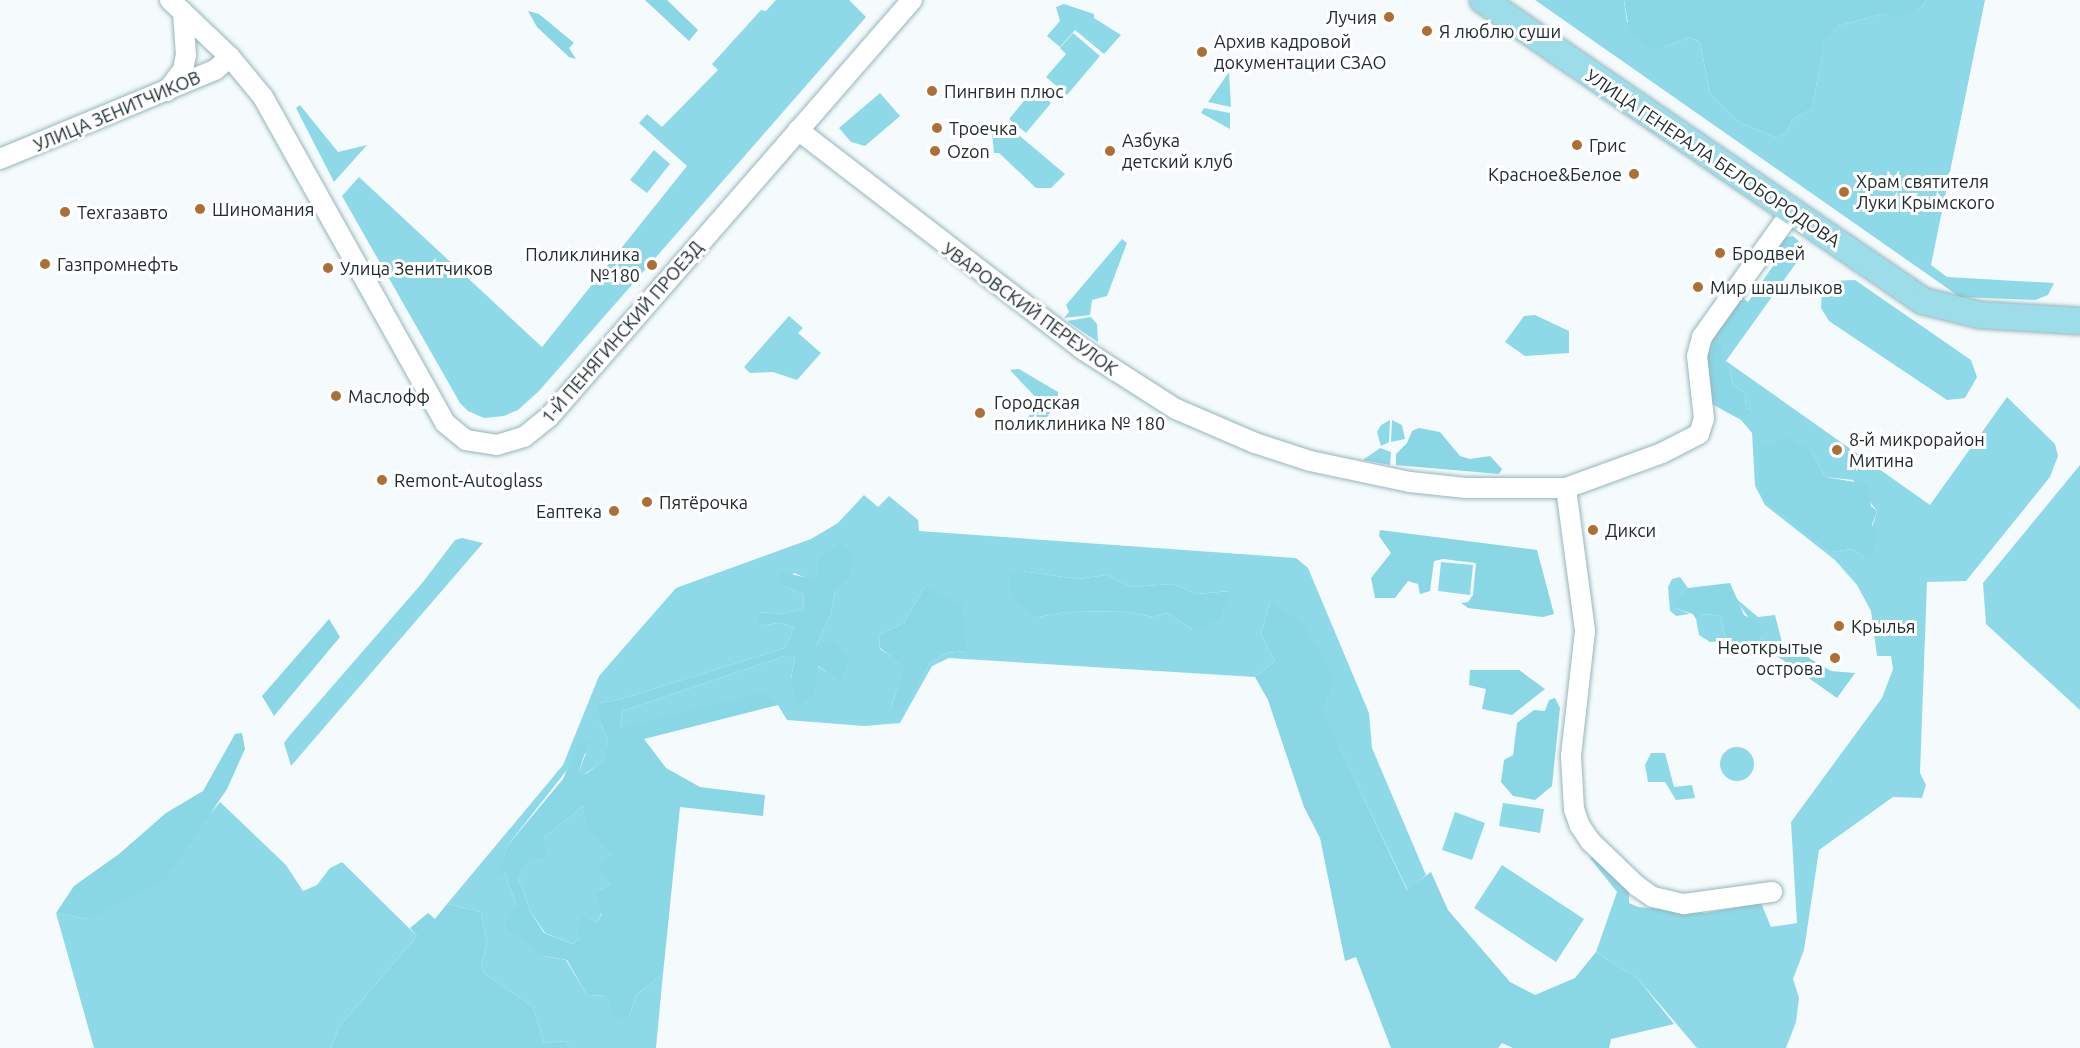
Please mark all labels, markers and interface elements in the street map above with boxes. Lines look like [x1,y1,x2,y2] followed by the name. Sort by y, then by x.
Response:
[1326,6,1377,28] place label: Лучия
[1382,10,1396,24] marker: Лучия
[1439,20,1561,42] place label: Я люблю суши
[1420,24,1434,38] marker: Я люблю суши
[1214,31,1386,74] place label: Архив кадровой документации СЗАО
[1195,45,1209,59] marker: Архив кадровой документации СЗАО
[1582,65,1844,251] street label: УЛИЦА ГЕНЕРАЛА БЕЛОБОРОДОВА
[30,66,204,156] street label: УЛИЦА ЗЕНИТЧИКОВ
[944,80,1064,102] place label: Пингвин плюс
[925,84,939,98] marker: Пингвин плюс
[949,117,1017,139] place label: Троечка
[930,121,944,135] marker: Троечка
[1122,130,1233,172] place label: Азбука детский клуб
[1589,134,1626,156] place label: Грис
[1570,138,1584,152] marker: Грис
[947,140,990,162] place label: Ozon
[928,144,942,158] marker: Ozon
[1103,144,1117,158] marker: Азбука детский клуб
[1488,163,1622,185] place label: Красное&Белое
[1627,167,1641,181] marker: Красное&Белое
[1856,171,1995,213] place label: Храм святителя Луки Крымского
[1837,185,1851,199] marker: Храм святителя Луки Крымского
[212,198,314,220] place label: Шиномания
[77,201,168,223] place label: Техгазавто
[193,202,207,216] marker: Шиномания
[58,205,72,219] marker: Техгазавто
[537,236,707,428] street label: 1-Й ПЕНЯГИНСКИЙ ПРОЕЗД
[938,238,1122,380] street label: УВАРОВСКИЙ ПЕРЕУЛОК
[1732,242,1805,264] place label: Бродвей
[525,244,640,286] place label: Поликлиника №180
[1713,246,1727,260] marker: Бродвей
[57,253,178,275] place label: Газпромнефть
[38,257,52,271] marker: Газпромнефть
[340,257,493,279] place label: Улица Зенитчиков
[645,258,659,272] marker: Поликлиника №180
[321,261,335,275] marker: Улица Зенитчиков
[1710,276,1843,298] place label: Мир шашлыков
[1691,280,1705,294] marker: Мир шашлыков
[348,385,430,407] place label: Маслофф
[329,389,343,403] marker: Маслофф
[994,392,1165,434] place label: Городская поликлиника № 180
[971,404,989,422] marker: Городская поликлиника № 180
[1849,429,1985,472] place label: 8-й микрорайон Митина
[1830,443,1844,457] marker: 8-й микрорайон Митина
[394,469,543,491] place label: Remont-Autoglass
[375,473,389,487] marker: Remont-Autoglass
[659,491,748,513] place label: Пятёрочка
[640,495,654,509] marker: Пятёрочка
[536,500,602,522] place label: Еаптека
[607,504,621,518] marker: Еаптека
[1605,519,1656,541] place label: Дикси
[1586,523,1600,537] marker: Дикси
[1851,615,1915,637] place label: Крылья
[1832,619,1846,633] marker: Крылья
[1717,637,1823,680] place label: Неоткрытые острова
[1828,651,1842,665] marker: Неоткрытые острова

